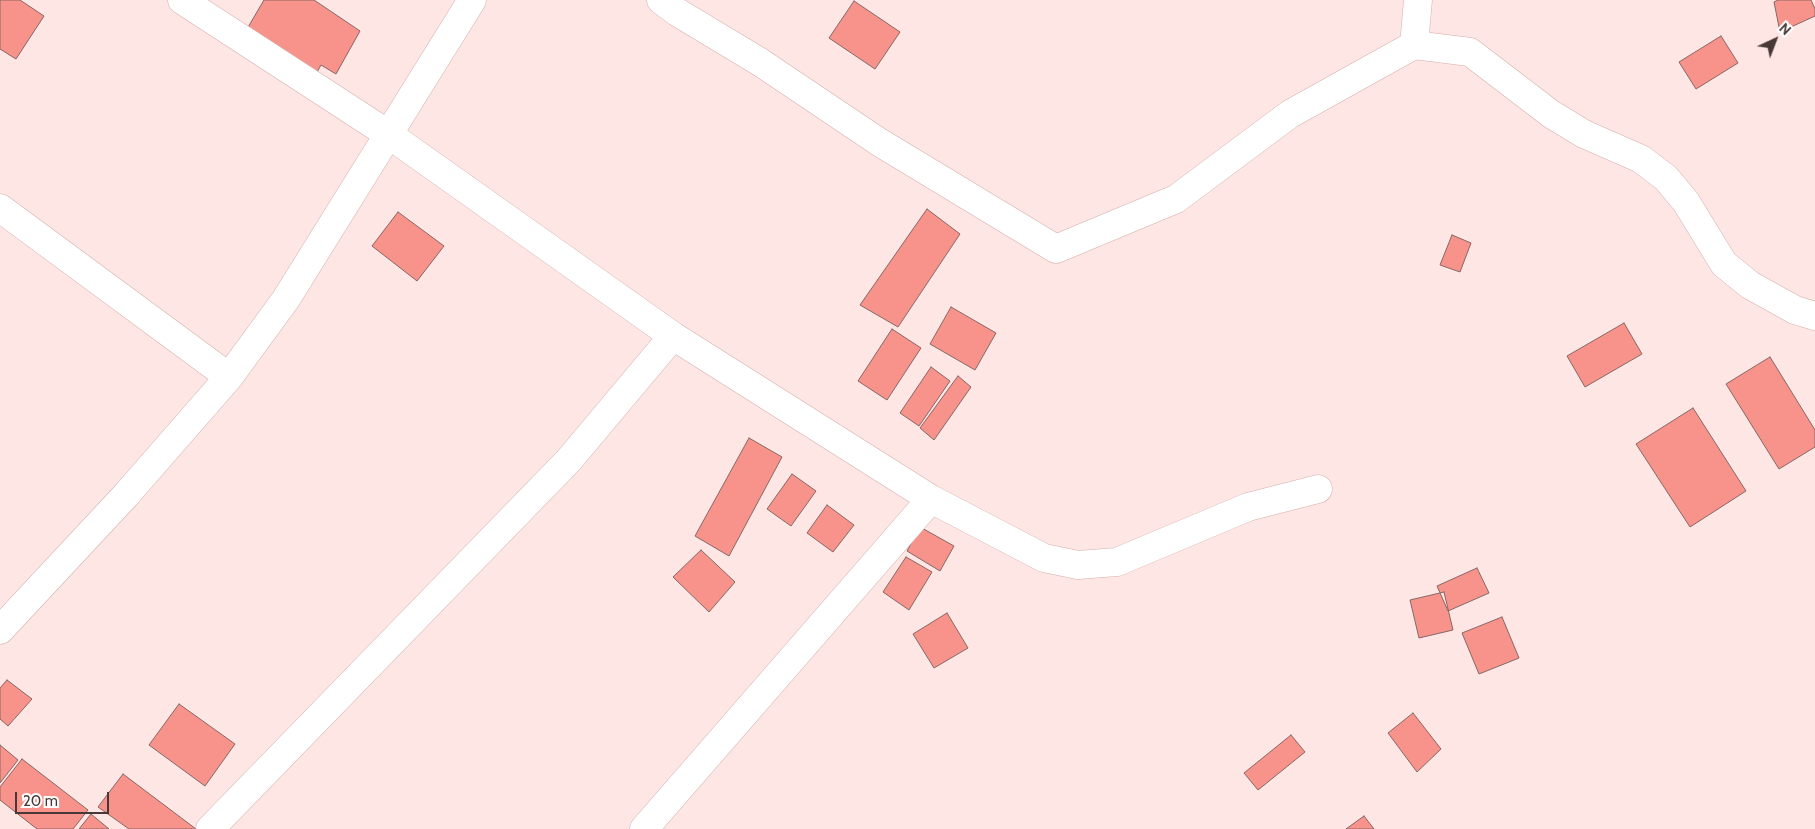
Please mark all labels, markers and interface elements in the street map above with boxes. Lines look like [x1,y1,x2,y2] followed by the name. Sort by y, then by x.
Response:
[1750,15,1800,65] north arrow
[1775,19,1795,39] text: N
[18,782,111,814] scale bar
[23,792,58,810] text: 20 m

